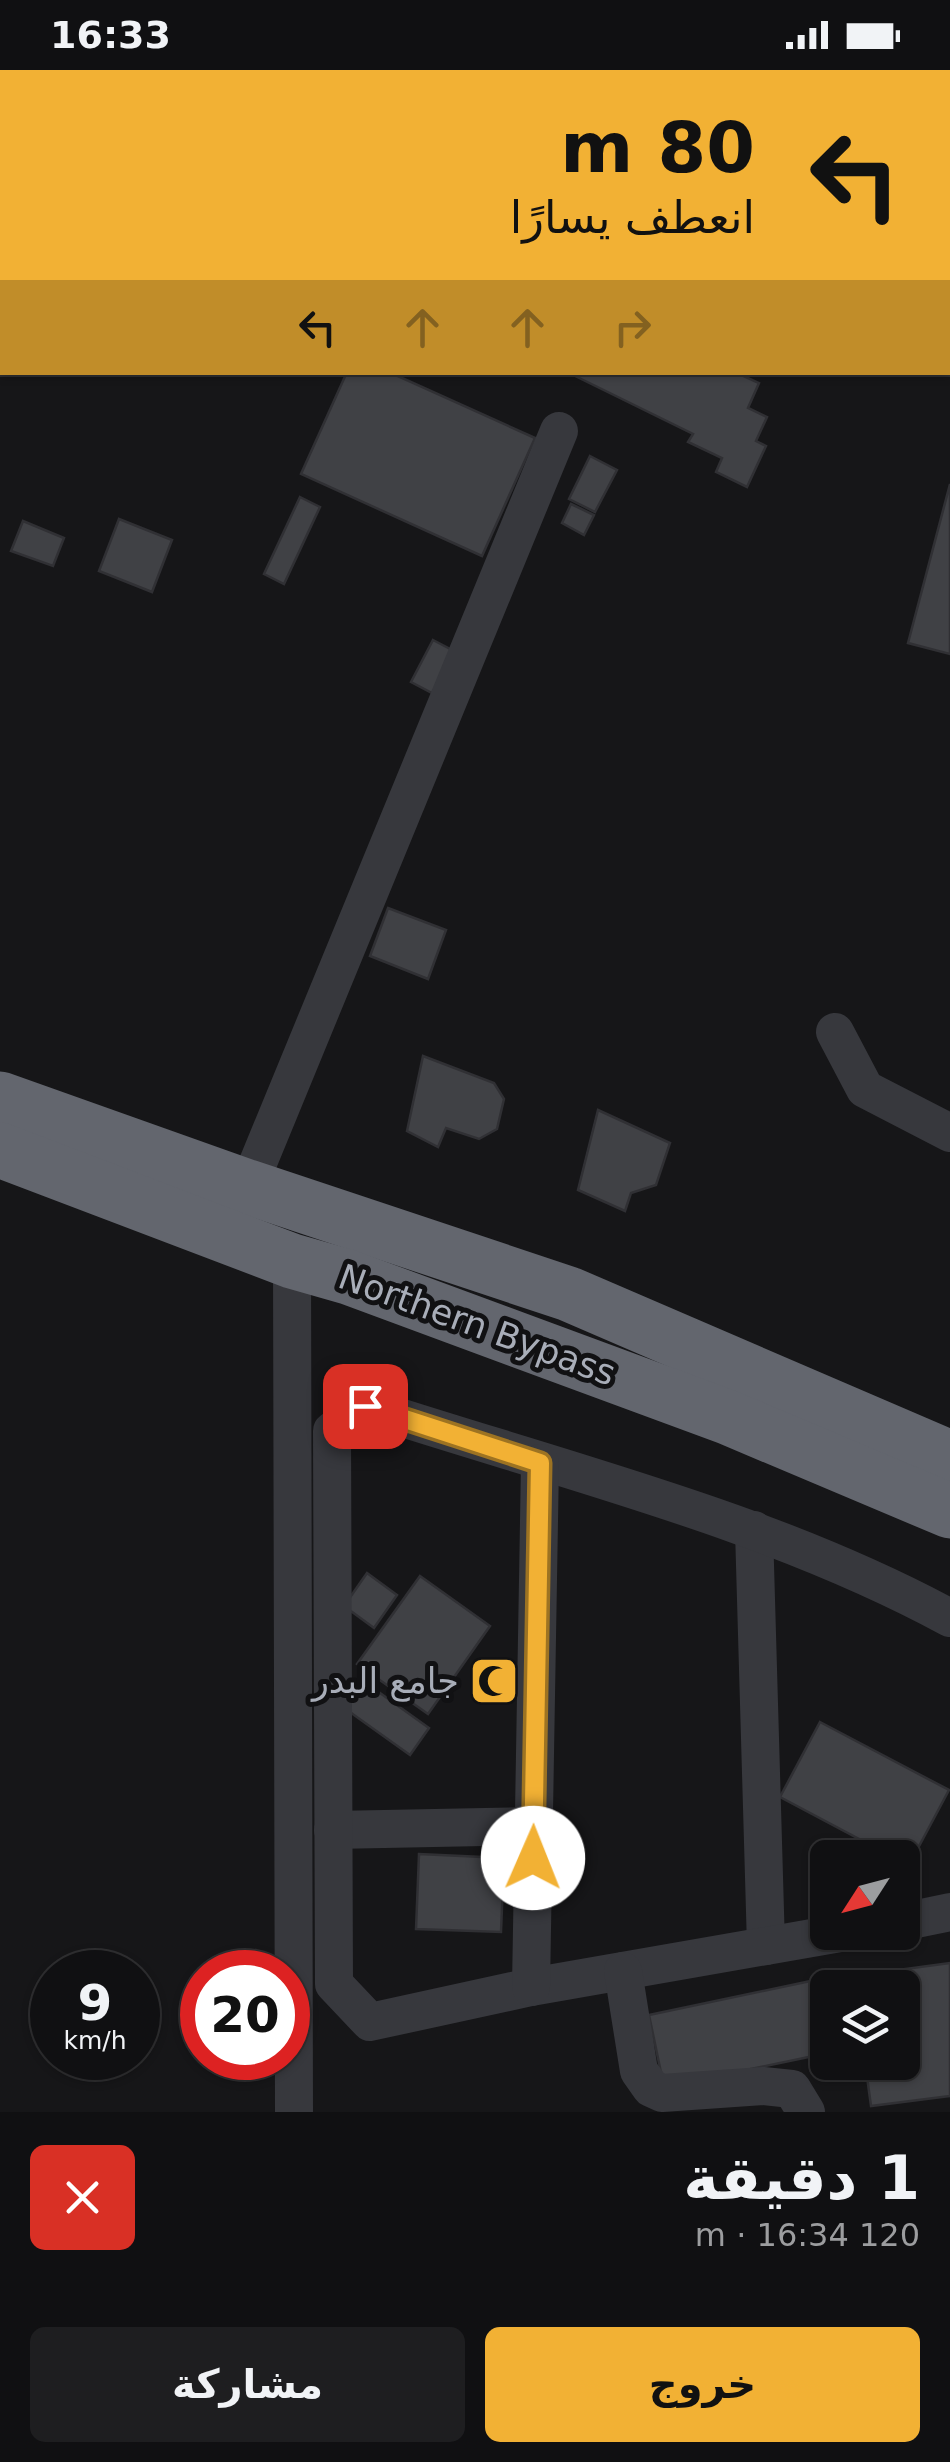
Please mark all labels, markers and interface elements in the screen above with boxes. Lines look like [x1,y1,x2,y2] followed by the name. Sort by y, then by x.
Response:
[50,13,171,57] text: 16:33
[560,107,755,189] text: 80 m
[790,110,920,240] icon: left
[510,191,755,244] text: انعطف يسارًا
[290,300,345,355] icon: left
[395,300,450,355] icon: ahead
[500,300,555,355] icon: ahead
[605,300,660,355] icon: right
[333,1256,621,1394] street label: Northern Bypass
[323,1364,408,1449] pin
[338,1379,393,1434] icon: arrive
[468,1655,520,1707] mosque icon: جامع البدر
[310,1661,459,1702] place label: جامع البدر
[481,1806,585,1910] position arrow
[810,1840,920,1950] north arrow
[810,1840,920,2080] map controls
[180,1950,310,2080] speed limit sign: 20
[810,1970,920,2080] button: layers
[78,1974,112,2032] text: 9
[63,2026,127,2055] text: km/h
[683,2143,920,2213] text: 1 دقيقة
[30,2145,135,2250] button: close
[695,2216,920,2254] text: 120 m · 16:34
[30,2327,465,2442] button: مشاركة
[485,2327,920,2442] button: خروج

